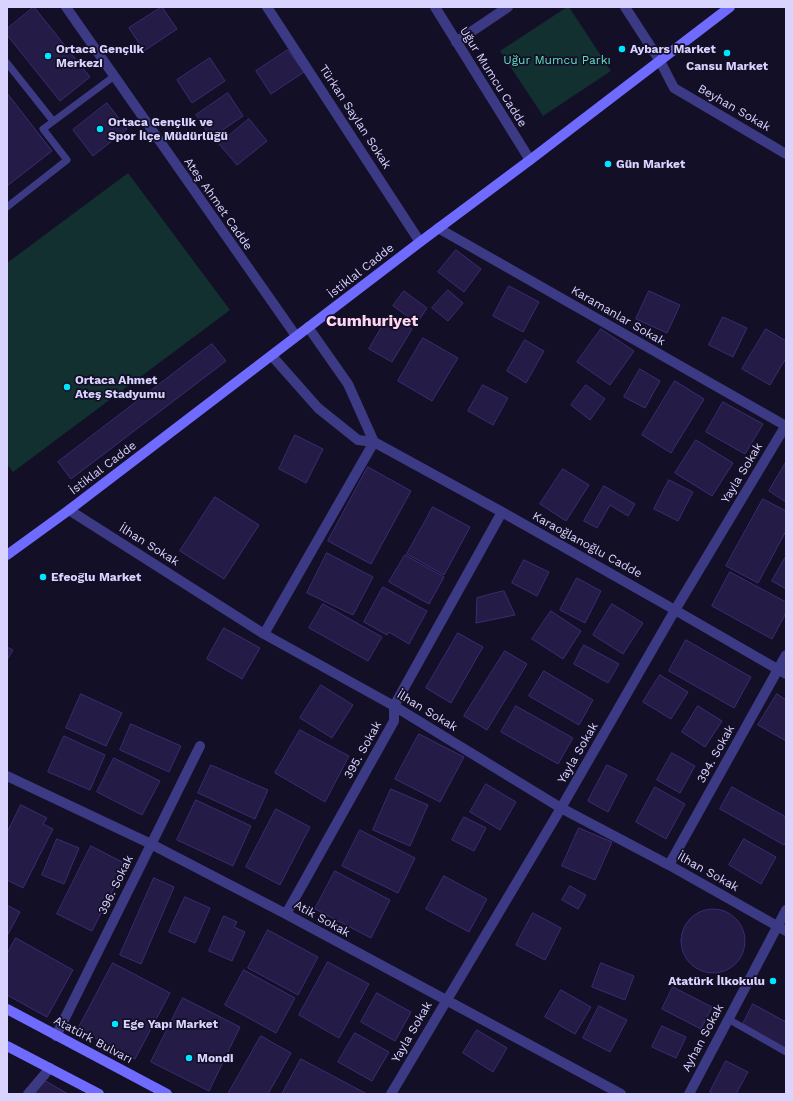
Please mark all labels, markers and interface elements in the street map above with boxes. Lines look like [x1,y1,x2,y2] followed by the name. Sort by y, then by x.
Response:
[456,24,530,130] street label: Uğur Mumcu Cadde
[56,42,144,70] place label: Ortaca Gençlik Merkezi
[630,42,716,56] place label: Aybars Market
[617,44,627,54] marker: Aybars Market
[722,48,732,58] marker: Cansu Market
[43,51,53,61] marker: Ortaca Gençlik Merkezi
[503,53,611,67] park label: Uğur Mumcu Parkı
[686,59,768,73] place label: Cansu Market
[316,62,394,172] street label: Türkan Saylan Sokak
[695,81,773,135] street label: Beyhan Sokak
[108,115,228,143] place label: Ortaca Gençlik ve Spor İlçe Müdürlüğü
[95,124,105,134] marker: Ortaca Gençlik ve Spor İlçe Müdürlüğü
[181,155,255,253] street label: Ateş Ahmet Cadde
[616,157,685,171] place label: Gün Market
[603,159,613,169] marker: Gün Market
[325,241,397,301] street label: İstiklal Cadde
[568,283,668,349] street label: Karamanlar Sokak
[326,311,418,331] district label: Cumhuriyet
[75,373,165,401] place label: Ortaca Ahmet Ateş Stadyumu
[62,382,72,392] marker: Ortaca Ahmet Ateş Stadyumu
[67,438,139,498] street label: İstiklal Cadde
[718,440,766,506] street label: Yayla Sokak
[530,509,644,581] street label: Karaoğlanoğlu Cadde
[116,521,182,569] street label: İlhan Sokak
[51,570,141,584] place label: Efeoğlu Market
[38,572,48,582] marker: Efeoğlu Market
[394,687,460,735] street label: İlhan Sokak
[341,719,385,781] street label: 395. Sokak
[555,720,601,786] street label: Yayla Sokak
[694,722,738,786] street label: 394. Sokak
[675,849,741,895] street label: İlhan Sokak
[95,853,137,917] street label: 396. Sokak
[291,898,353,940] street label: Atik Sokak
[668,974,765,988] place label: Atatürk İlkokulu
[768,976,778,986] marker: Atatürk İlkokulu
[389,999,435,1065] street label: Yayla Sokak
[679,1002,727,1074] street label: Ayhan Sokak
[51,1013,135,1067] street label: Atatürk Bulvarı
[123,1017,218,1031] place label: Ege Yapı Market
[110,1019,120,1029] marker: Ege Yapı Market
[197,1051,234,1065] place label: Mondi
[184,1053,194,1063] marker: Mondi

